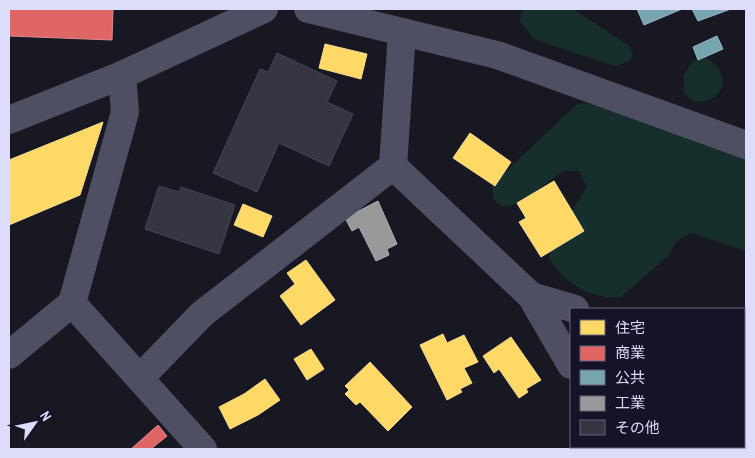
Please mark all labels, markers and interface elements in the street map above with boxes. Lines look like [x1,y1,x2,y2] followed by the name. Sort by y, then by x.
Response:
[570,308,745,448] legend
[615,317,645,338] text: 住宅
[615,342,645,363] text: 商業
[615,367,645,388] text: 公共
[615,392,645,413] text: 工業
[10,398,60,448] north arrow
[36,408,56,424] text: N
[615,417,660,438] text: その他

